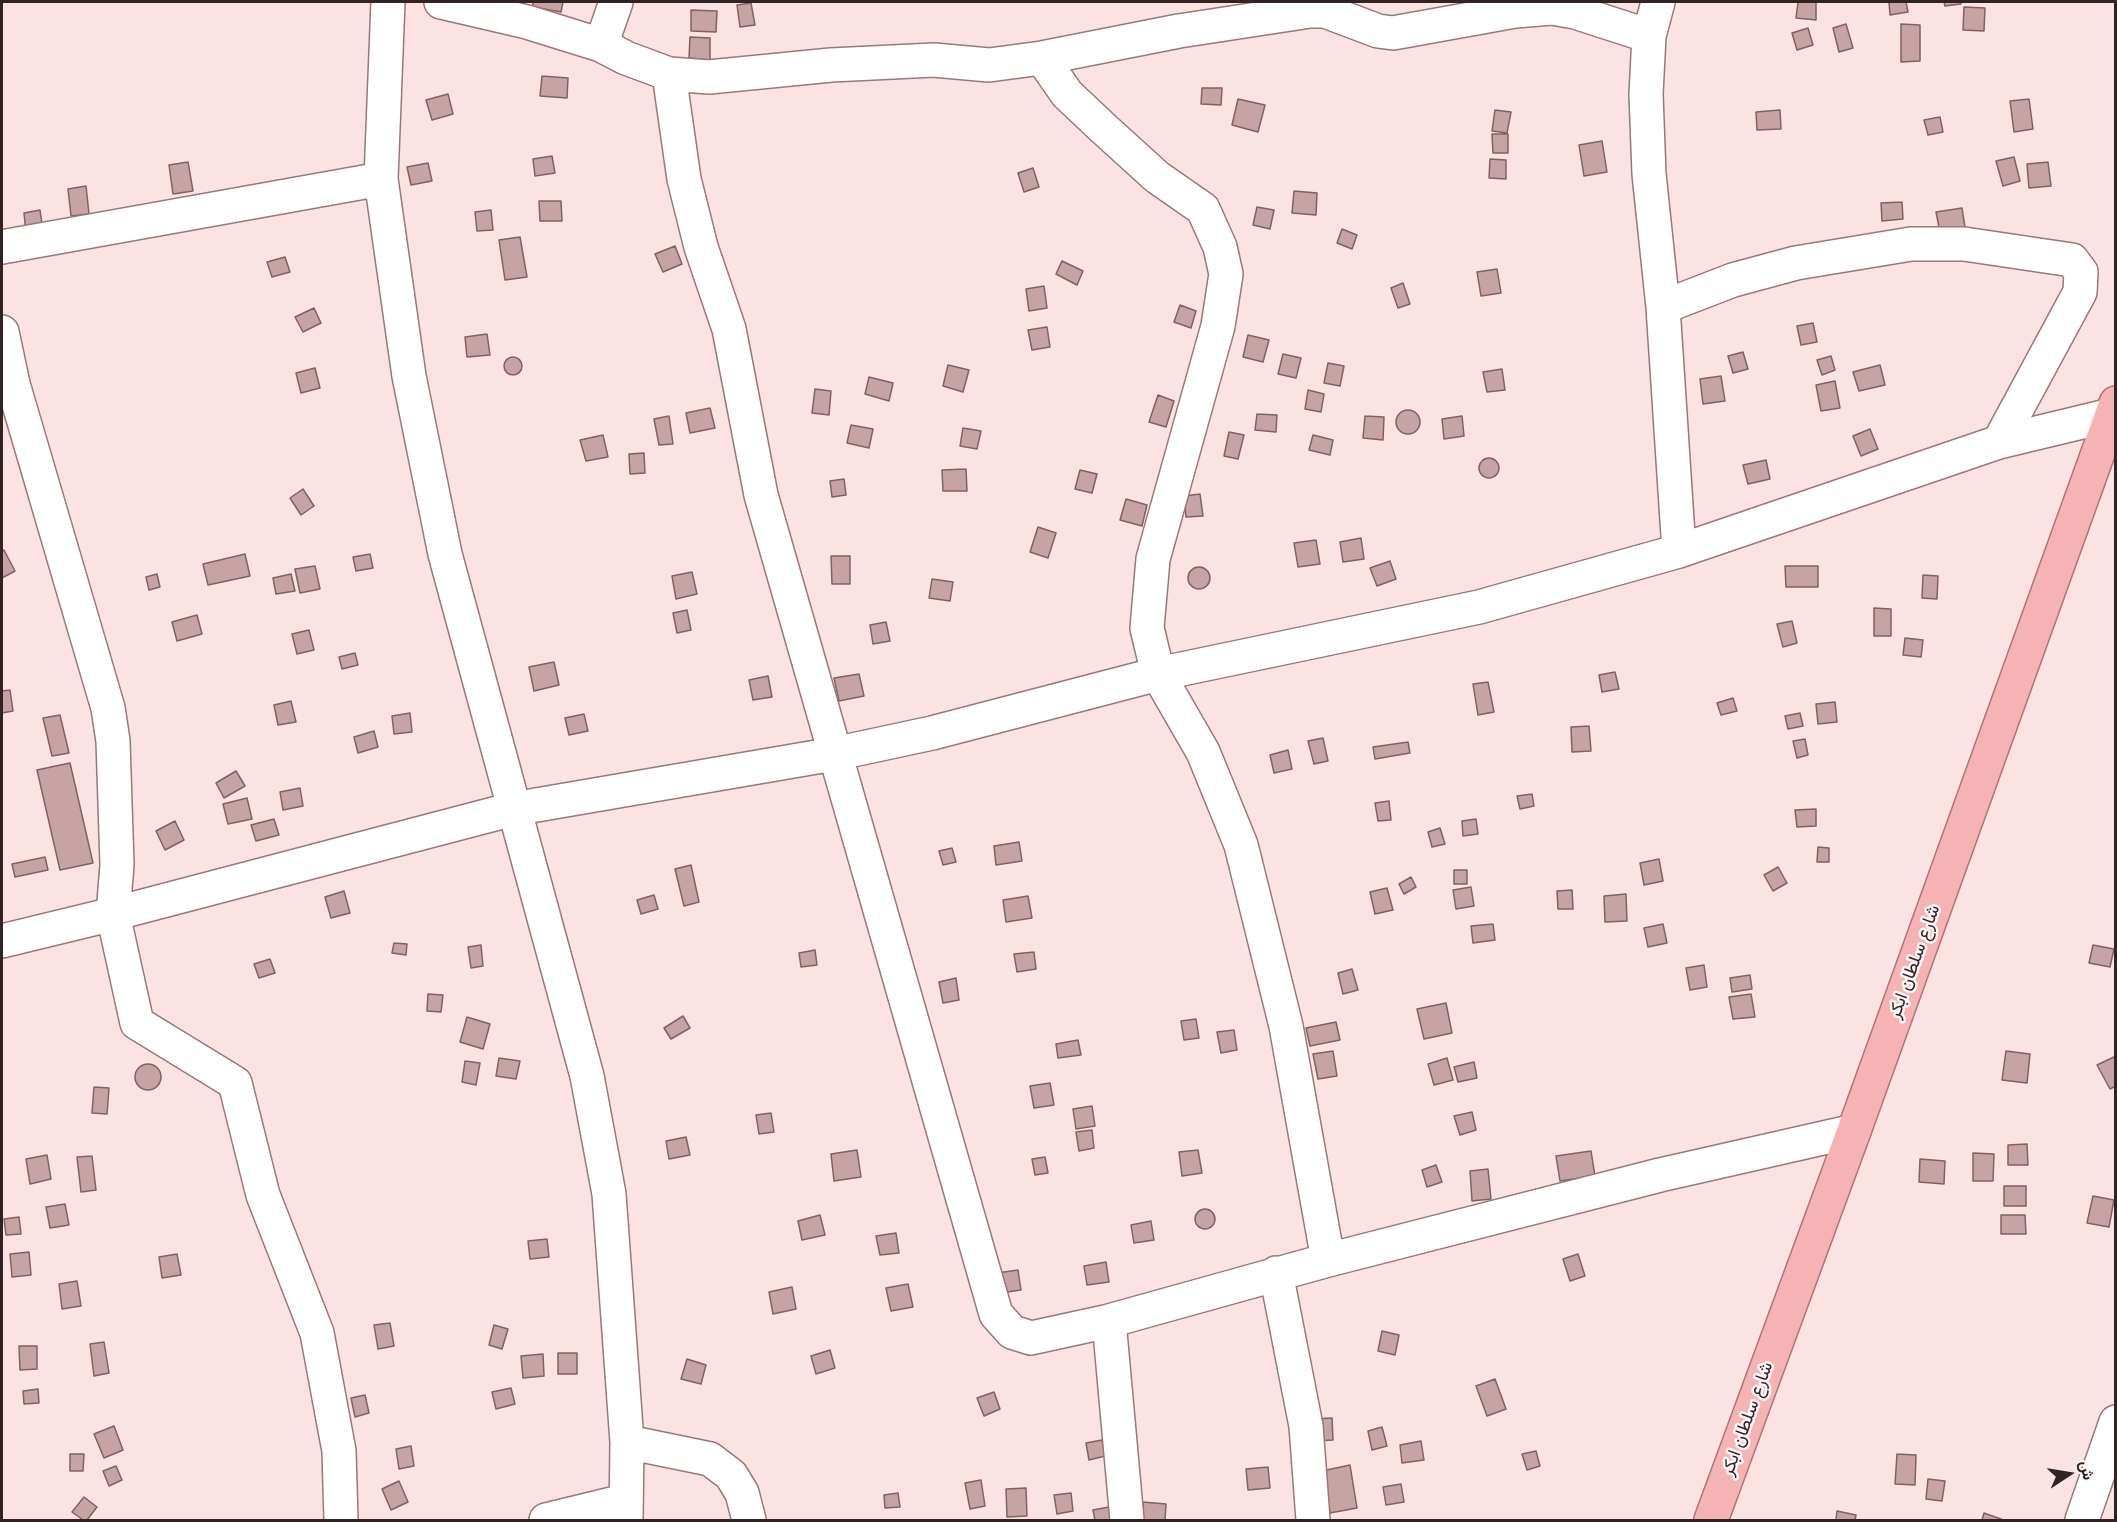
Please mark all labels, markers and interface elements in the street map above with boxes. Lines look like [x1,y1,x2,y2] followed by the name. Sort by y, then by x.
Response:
[1884,902,1946,1022] street label: شارع سلطان ابكر
[1717,1359,1779,1479] street label: شارع سلطان ابكر
[2039,1444,2099,1504] north arrow
[2076,1459,2098,1482] text: ش

